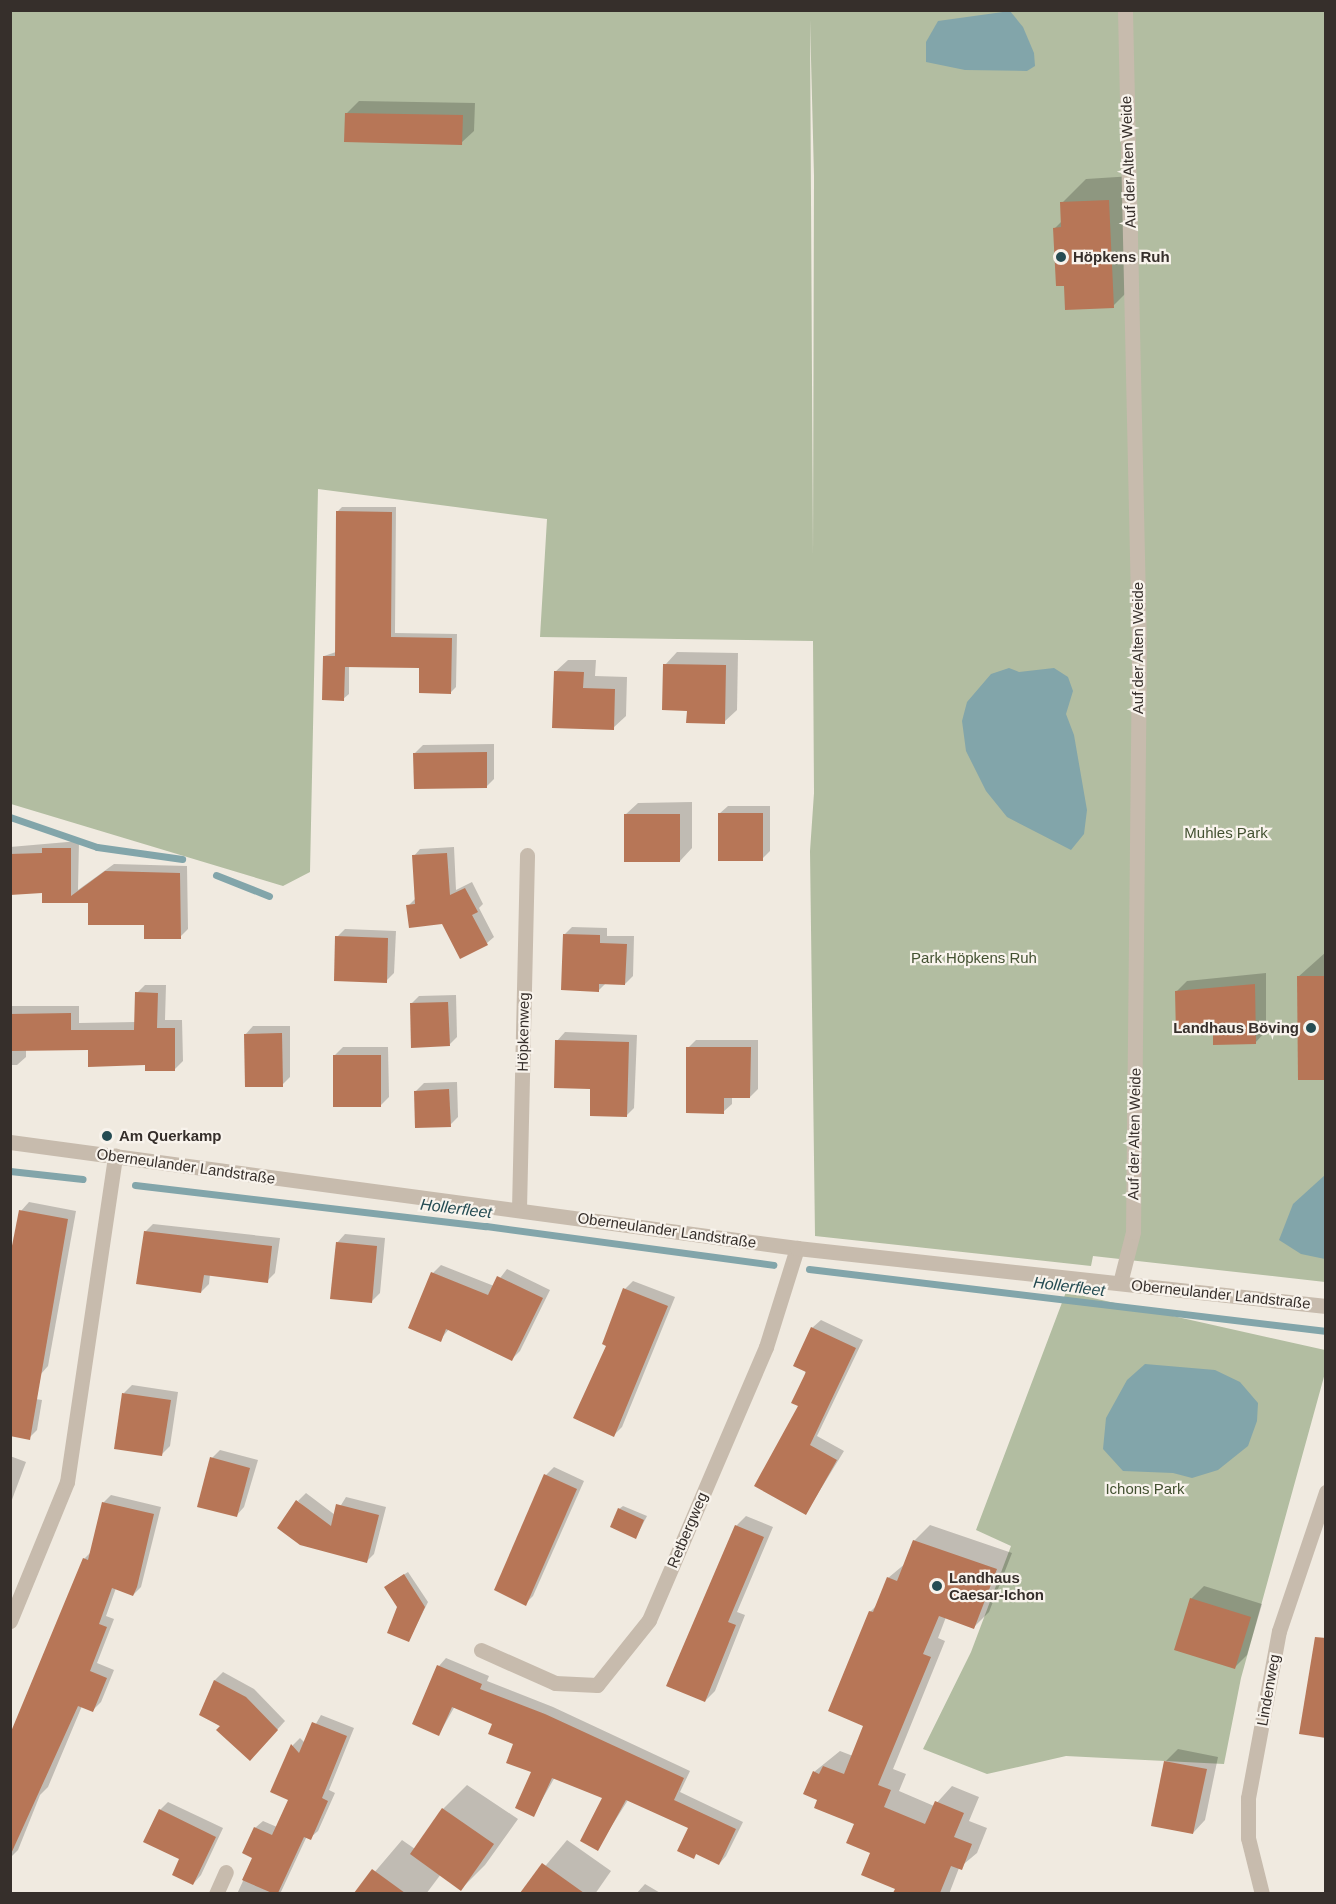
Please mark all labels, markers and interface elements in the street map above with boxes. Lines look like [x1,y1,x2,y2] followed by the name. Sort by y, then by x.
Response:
[1117,95,1139,229] street label: Auf der Alten Weide
[1073,248,1170,266] place label: Höpkens Ruh
[1054,250,1068,264] marker: Höpkens Ruh
[1129,581,1147,715] street label: Auf der Alten Weide
[1184,824,1268,842] park label: Muhles Park
[911,949,1037,967] park label: Park Höpkens Ruh
[513,992,533,1072] street label: Höpkenweg
[1173,1019,1299,1037] place label: Landhaus Böving
[1304,1021,1318,1035] marker: Landhaus Böving
[1124,1067,1144,1201] street label: Auf der Alten Weide
[119,1127,222,1145] place label: Am Querkamp
[100,1129,114,1143] marker: Am Querkamp
[96,1145,276,1187] street label: Oberneulander Landstraße
[419,1195,493,1223] water label: Hollerfleet
[577,1209,757,1251] street label: Oberneulander Landstraße
[1032,1273,1106,1301] water label: Hollerfleet
[1130,1276,1312,1312] street label: Oberneulander Landstraße
[1105,1480,1185,1498] park label: Ichons Park
[663,1489,711,1571] street label: Retbergweg
[949,1568,1044,1603] place label: Landhaus Caesar-Ichon
[930,1579,944,1593] marker: Landhaus Caesar-Ichon
[1253,1653,1283,1727] street label: Lindenweg

